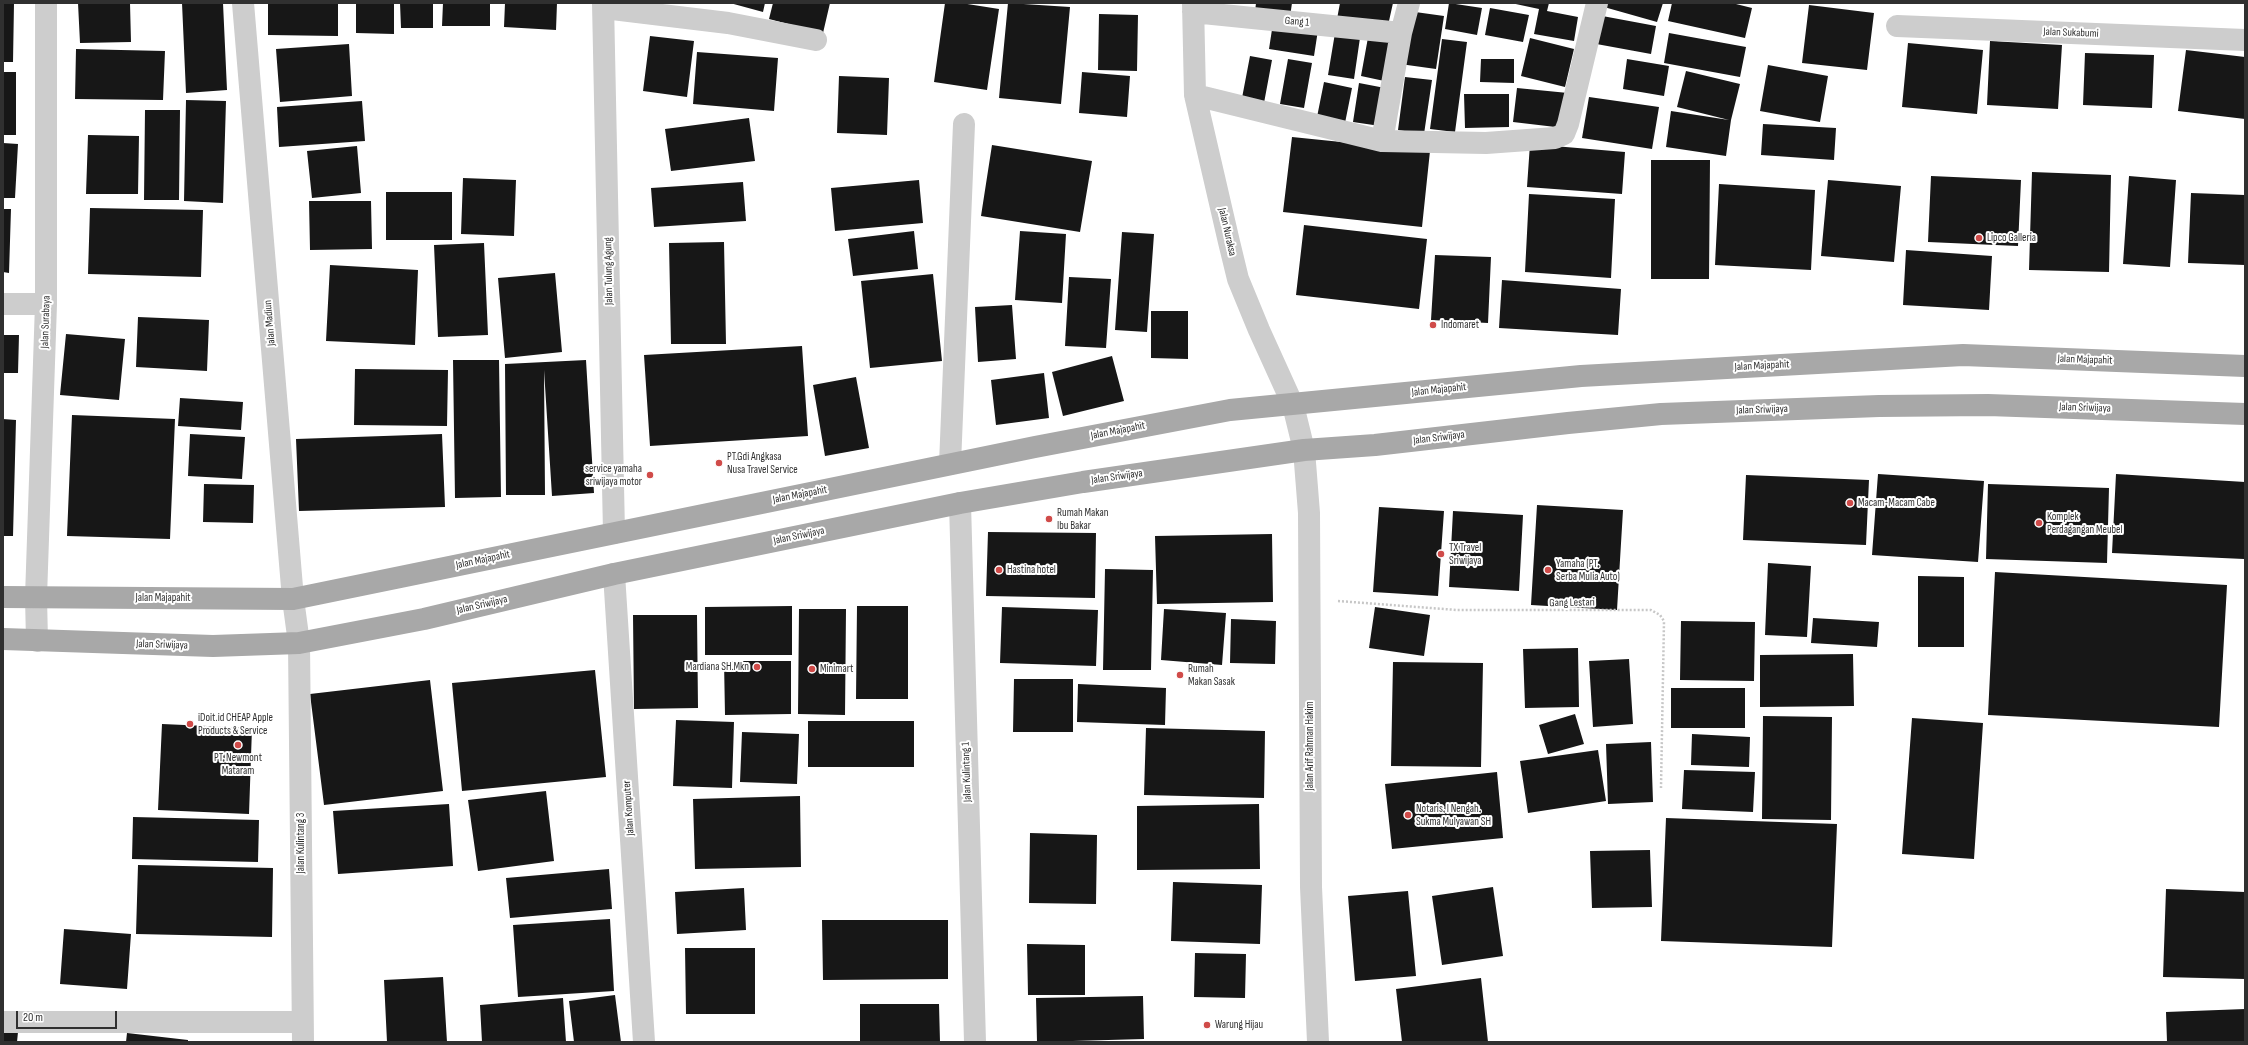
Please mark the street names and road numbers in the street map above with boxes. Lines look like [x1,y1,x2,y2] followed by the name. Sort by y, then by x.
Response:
[1284,14,1310,30] street label: Gang 1
[2043,25,2099,41] street label: Jalan Sukabumi
[1215,207,1239,257] street label: Jalan Nuraksa
[602,237,616,305] street label: Jalan Tulung Agung
[38,295,54,349] street label: Jalan Surabaya
[261,300,279,346] street label: Jalan Madiun
[2057,352,2113,368] street label: Jalan Majapahit
[1734,358,1790,374] street label: Jalan Majapahit
[1411,381,1467,399] street label: Jalan Majapahit
[2059,401,2111,415] street label: Jalan Sriwijaya
[1736,403,1788,417] street label: Jalan Sriwijaya
[1090,419,1146,443] street label: Jalan Majapahit
[1412,428,1466,448] street label: Jalan Sriwijaya
[1090,467,1144,487] street label: Jalan Sriwijaya
[772,483,828,507] street label: Jalan Majapahit
[772,524,826,548] street label: Jalan Sriwijaya
[455,548,511,572] street label: Jalan Majapahit
[135,591,191,605] street label: Jalan Majapahit
[455,593,509,617] street label: Jalan Sriwijaya
[1549,596,1595,610] street label: Gang Lestari
[136,638,188,652] street label: Jalan Sriwijaya
[1303,701,1317,791] street label: Jalan Arif Rahman Hakim
[959,742,975,802] street label: Jalan Kulintang 1
[620,780,638,836] street label: Jalan Komputer
[294,813,308,873] street label: Jalan Kulintang 3

